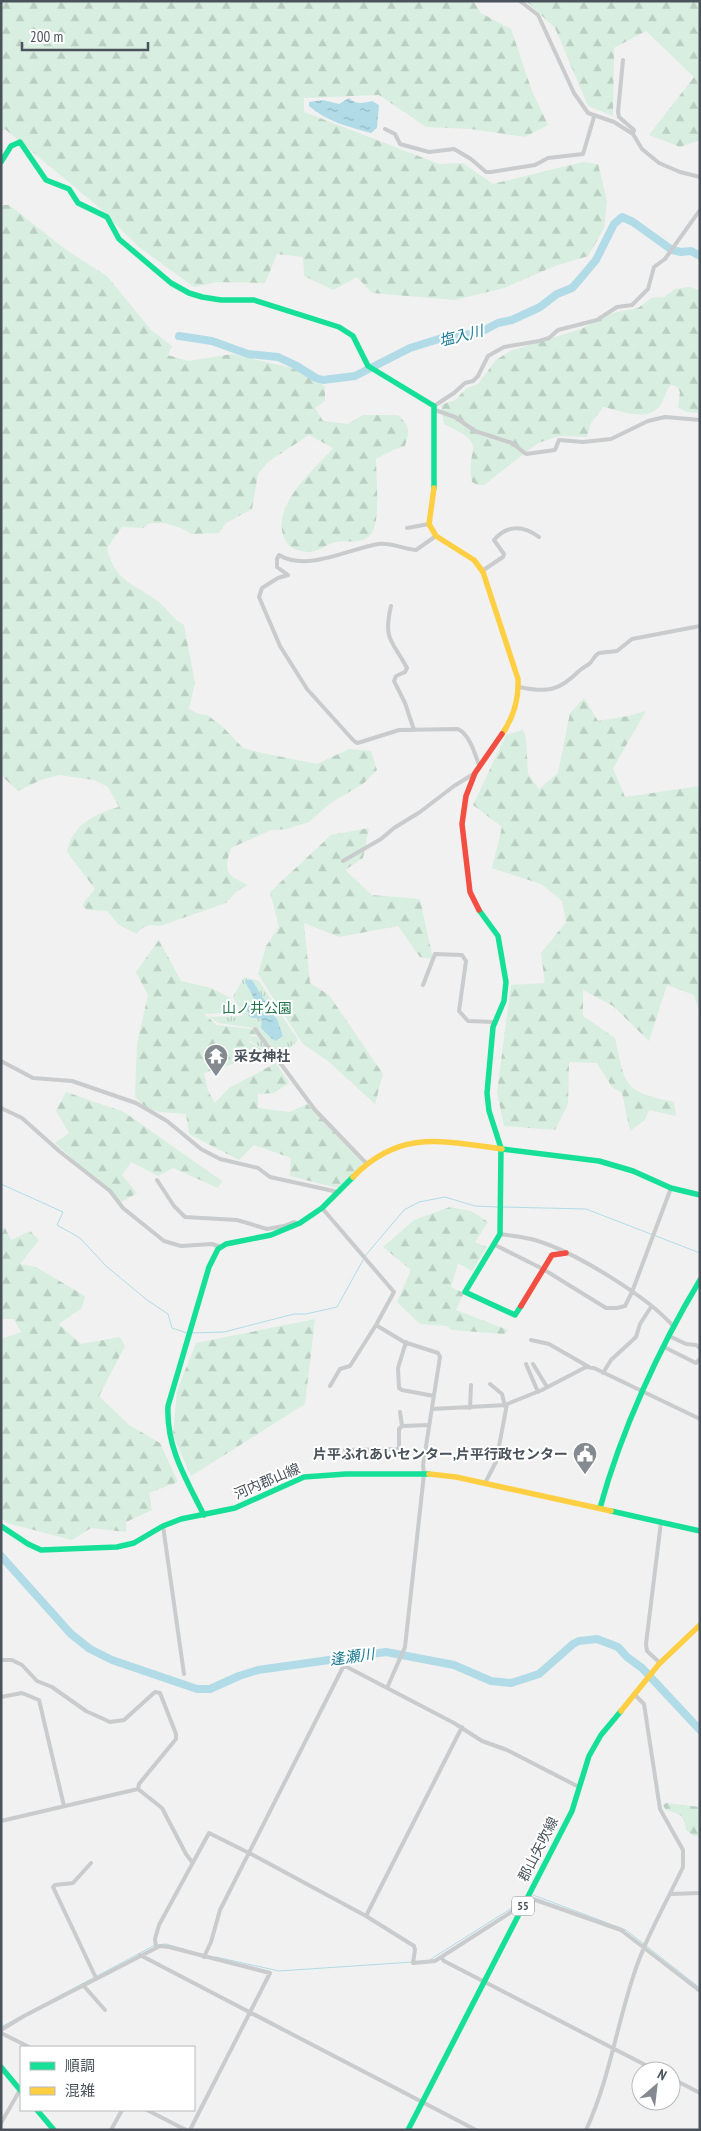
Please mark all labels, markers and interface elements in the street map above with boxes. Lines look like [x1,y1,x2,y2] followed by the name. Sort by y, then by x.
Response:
[22,20,149,52] scale bar
[30,27,63,46] text: 200 m
[437,320,487,350] water label: 塩入川
[222,999,292,1017] park label: 山ノ井公園
[203,1043,229,1077] temple icon: 采女神社
[234,1047,290,1065] place label: 采女神社
[572,1441,598,1475] public building icon: 片平ふれあいセンター,片平行政センター
[313,1445,568,1463] place label: 片平ふれあいセンター,片平行政センター
[231,1459,303,1503] street label: 河内郡山線
[328,1644,378,1669] water label: 逢瀬川
[514,1814,562,1884] street label: 郡山矢吹線
[512,1896,534,1915] road number: 55
[20,2046,195,2111] legend
[65,2056,95,2075] text: 順調
[631,2061,681,2111] north arrow
[655,2065,670,2084] text: N
[65,2081,95,2100] text: 混雑

